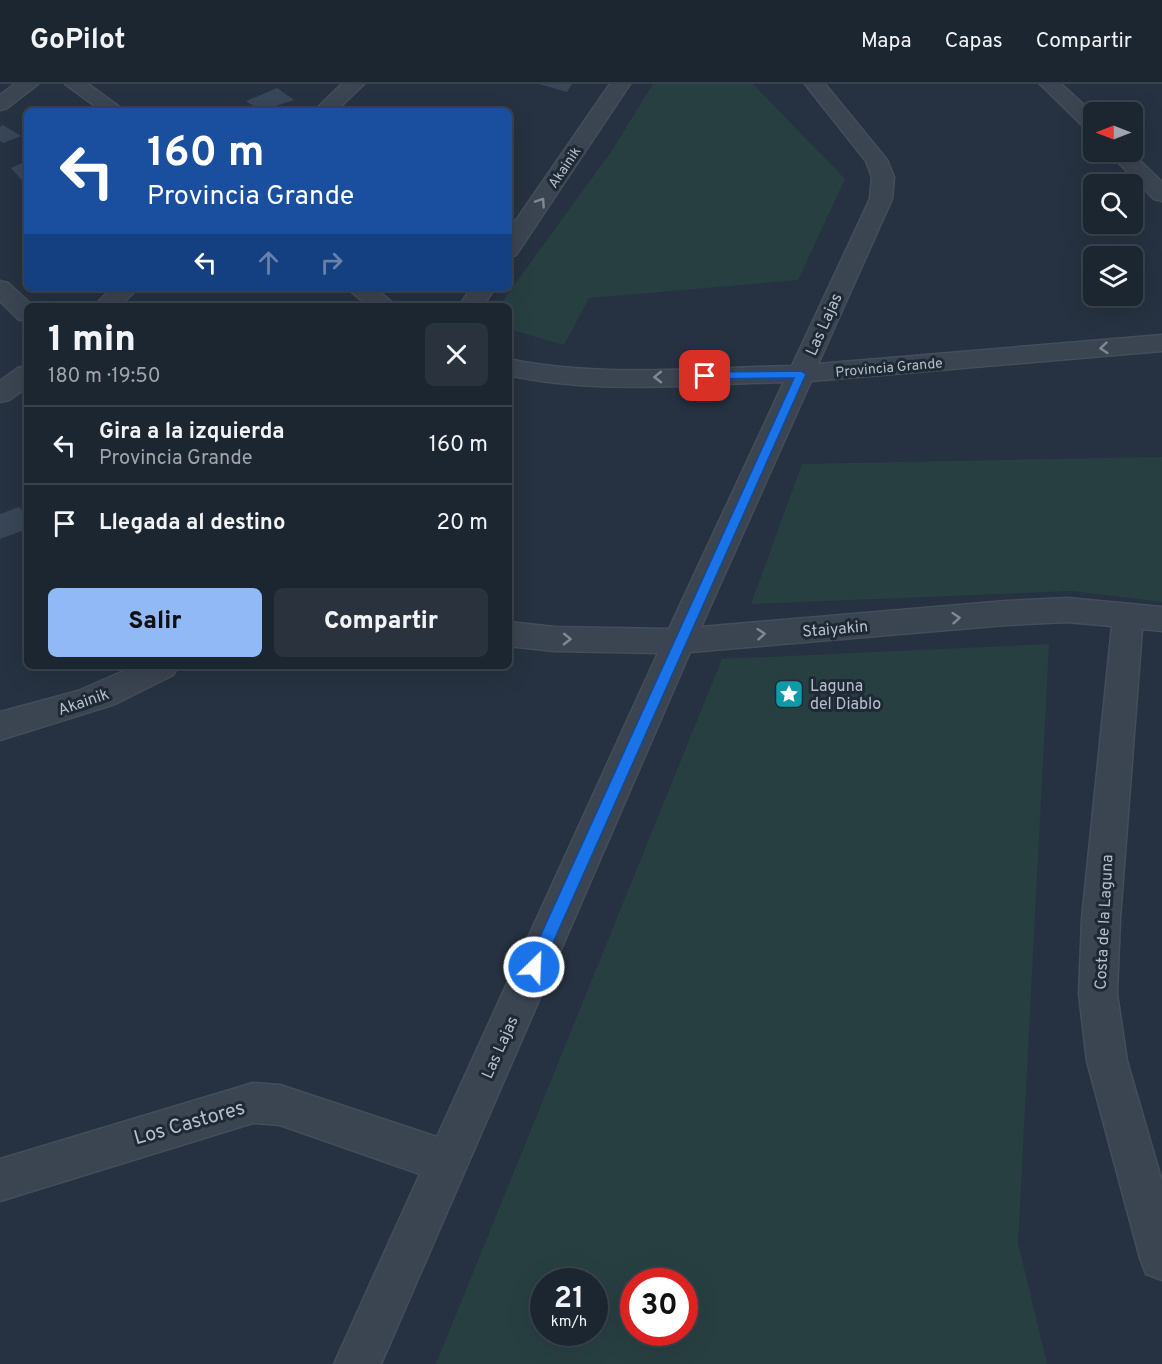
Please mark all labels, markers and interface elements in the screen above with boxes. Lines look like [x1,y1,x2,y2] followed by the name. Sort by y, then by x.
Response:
[30,23,125,59] text: GoPilot
[861,28,912,55] text: Mapa
[945,28,1003,55] text: Capas
[1036,28,1132,55] text: Compartir
[1083,102,1143,162] north arrow
[1083,102,1143,306] map controls
[147,128,265,181] text: 160 m
[48,132,126,210] icon: left
[545,144,585,192] street label: Akainik
[1083,174,1143,234] button: search
[147,180,354,214] text: Provincia Grande
[534,197,545,208] one-way arrow
[189,246,222,279] icon: left
[252,246,285,279] icon: ahead
[315,246,348,279] icon: right
[1083,246,1143,306] button: layers
[802,290,847,359] street label: Las Lajas
[48,318,136,364] text: 1 min
[425,323,488,386] button: close
[1099,341,1108,354] one-way arrow
[679,350,730,401] pin
[835,355,943,382] street label: Provincia Grande
[688,359,721,392] icon: arrive
[48,364,160,390] text: 180 m · 19:50
[653,370,662,383] one-way arrow
[99,419,285,446] text: Gira a la izquierda
[48,429,81,462] icon: left
[429,432,488,459] text: 160 m
[99,446,253,472] text: Provincia Grande
[48,507,81,540] icon: arrive
[99,510,285,537] text: Llegada al destino
[437,510,488,537] text: 20 m
[48,588,262,657] button: Salir
[274,588,488,657] button: Compartir
[951,612,960,625] one-way arrow
[801,617,869,643] street label: Staiyakin
[757,628,766,641] one-way arrow
[562,633,571,645] one-way arrow
[810,677,881,715] place label: Laguna del Diablo
[773,678,805,710] place icon: Laguna del Diablo
[55,685,112,721] street label: Akainik
[1091,854,1119,990] street label: Costa de la Laguna
[502,935,566,999] position arrow
[478,1013,523,1082] street label: Las Lajas
[131,1096,248,1152] street label: Los Castores
[620,1268,698,1346] speed limit sign: 30
[554,1281,584,1318] text: 21
[551,1313,587,1332] text: km/h

